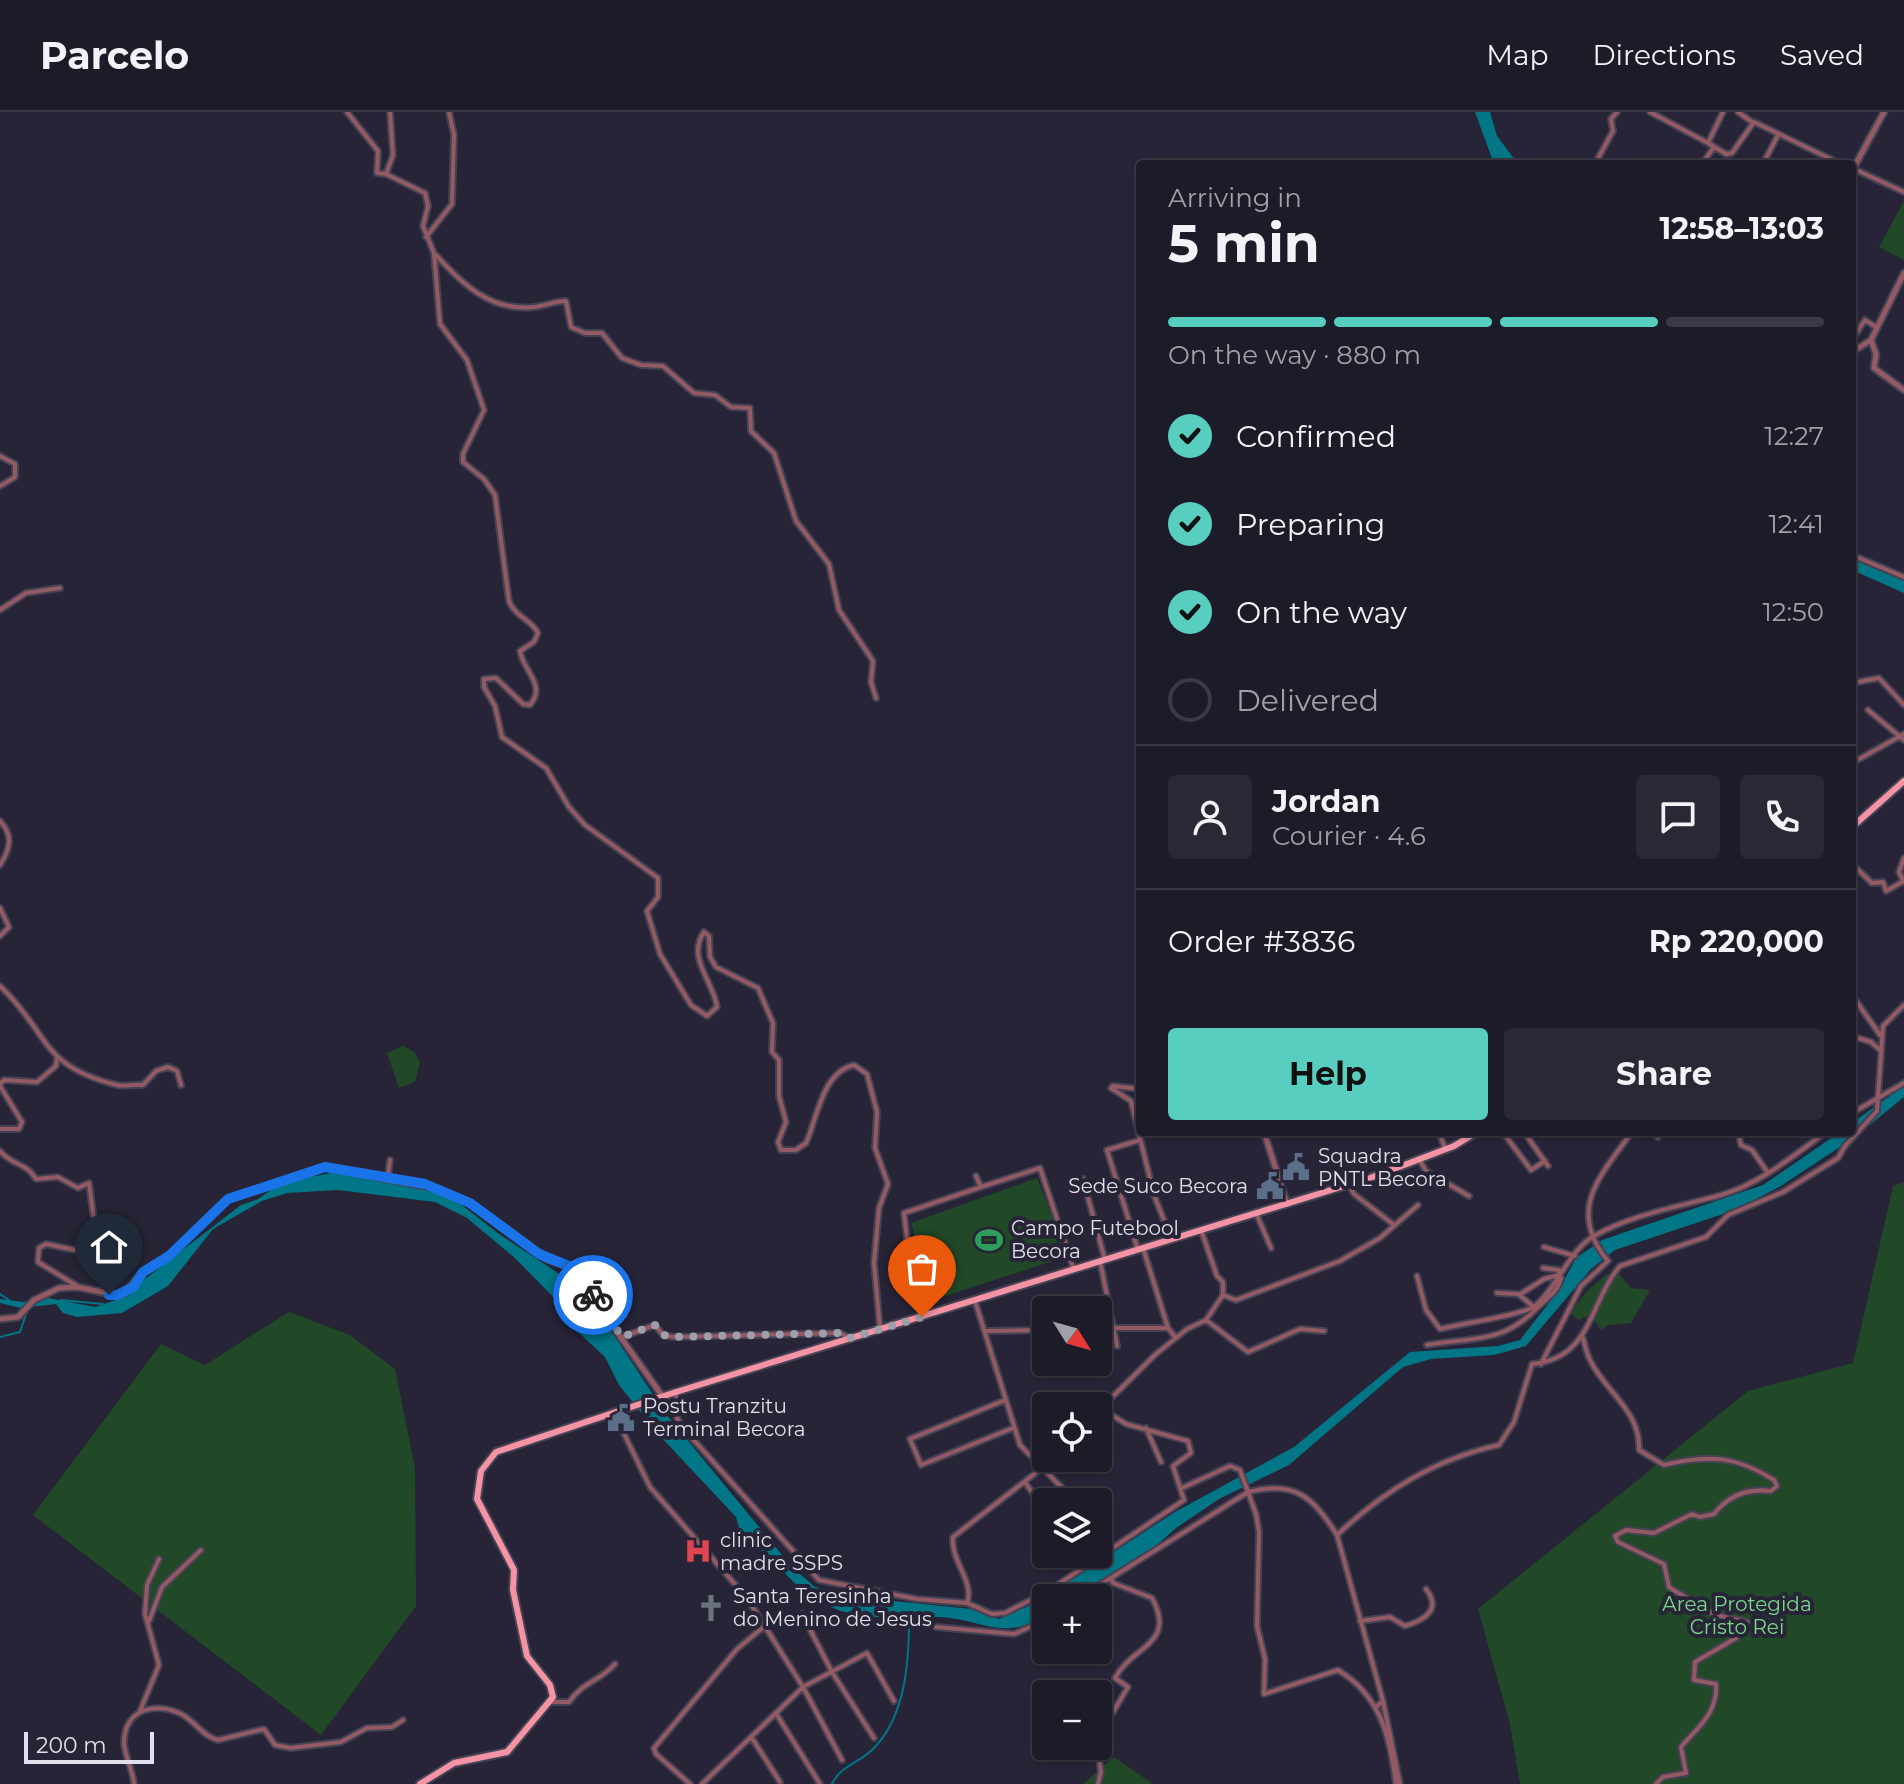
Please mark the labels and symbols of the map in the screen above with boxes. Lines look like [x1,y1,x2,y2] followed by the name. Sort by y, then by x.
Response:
[1318,1144,1447,1191] place label: Squadra PNTL Becora
[1281,1152,1311,1182] public building icon: Squadra PNTL Becora
[1255,1171,1285,1201] public building icon: Sede Suco Becora
[1068,1174,1248,1198] place label: Sede Suco Becora
[75,1213,143,1295] pin
[1011,1216,1179,1263] place label: Campo Futebool Becora
[974,1225,1004,1255] sports icon: Campo Futebool Becora
[888,1235,956,1317] pin
[553,1255,633,1335] courier
[1032,1296,1112,1376] north arrow
[643,1394,806,1441] place label: Postu Tranzitu Terminal Becora
[606,1403,636,1433] public building icon: Postu Tranzitu Terminal Becora
[720,1528,843,1575] place label: clinic madre SSPS
[683,1536,713,1566] hospital icon: clinic madre SSPS
[733,1584,932,1631] place label: Santa Teresinha do Menino de Jesus
[1662,1592,1812,1639] park label: Area Protegida Cristo Rei
[696,1593,726,1623] church icon: Santa Teresinha do Menino de Jesus
[24,1728,154,1764] scale bar

